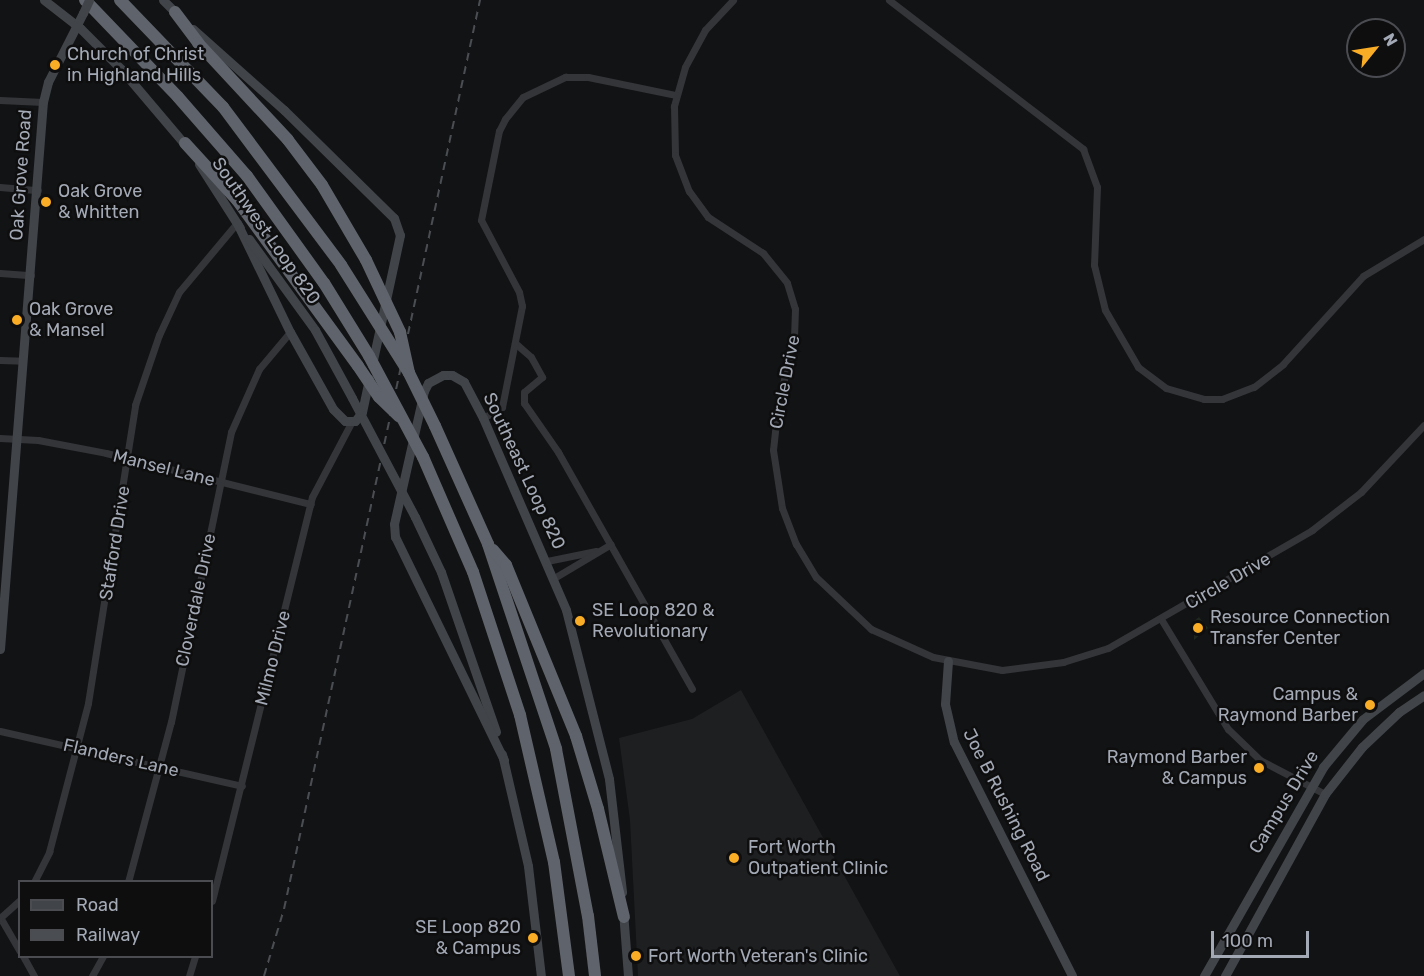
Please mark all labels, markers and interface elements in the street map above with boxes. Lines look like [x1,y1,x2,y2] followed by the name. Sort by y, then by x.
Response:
[1346,18,1406,78] north arrow
[1379,30,1401,49] text: N
[67,44,205,86] place label: Church of Christ in Highland Hills
[48,58,62,72] marker: Church of Christ in Highland Hills
[6,109,36,241] street label: Oak Grove Road
[207,153,325,309] street label: Southwest Loop 820
[58,181,142,224] place label: Oak Grove & Whitten
[39,195,53,209] marker: Oak Grove & Whitten
[29,299,113,342] place label: Oak Grove & Mansel
[10,313,24,327] marker: Oak Grove & Mansel
[765,333,805,431] street label: Circle Drive
[478,389,570,553] street label: Southeast Loop 820
[111,445,217,491] street label: Mansel Lane
[95,484,135,602] street label: Stafford Drive
[171,531,221,669] street label: Cloverdale Drive
[1181,548,1275,614] street label: Circle Drive
[592,600,715,642] place label: SE Loop 820 & Revolutionary
[1210,607,1390,650] place label: Resource Connection Transfer Center
[251,608,295,708] street label: Milmo Drive
[573,614,587,628] marker: SE Loop 820 & Revolutionary
[1191,621,1205,635] marker: Resource Connection Transfer Center
[1218,684,1358,726] place label: Campus & Raymond Barber
[1363,698,1377,712] marker: Campus & Raymond Barber
[958,725,1054,885] street label: Joe B Rushing Road
[61,734,181,782] street label: Flanders Lane
[1107,747,1247,789] place label: Raymond Barber & Campus
[1245,747,1323,857] street label: Campus Drive
[1252,761,1266,775] marker: Raymond Barber & Campus
[748,837,888,880] place label: Fort Worth Outpatient Clinic
[725,849,743,867] marker: Fort Worth Outpatient Clinic
[18,880,213,958] legend
[76,894,119,916] text: Road
[415,917,521,960] place label: SE Loop 820 & Campus
[1214,919,1312,957] scale bar
[76,924,140,946] text: Railway
[1222,930,1273,952] text: 100 m
[526,931,540,945] marker: SE Loop 820 & Campus
[648,945,869,967] place label: Fort Worth Veteran's Clinic
[629,949,643,963] marker: Fort Worth Veteran's Clinic

